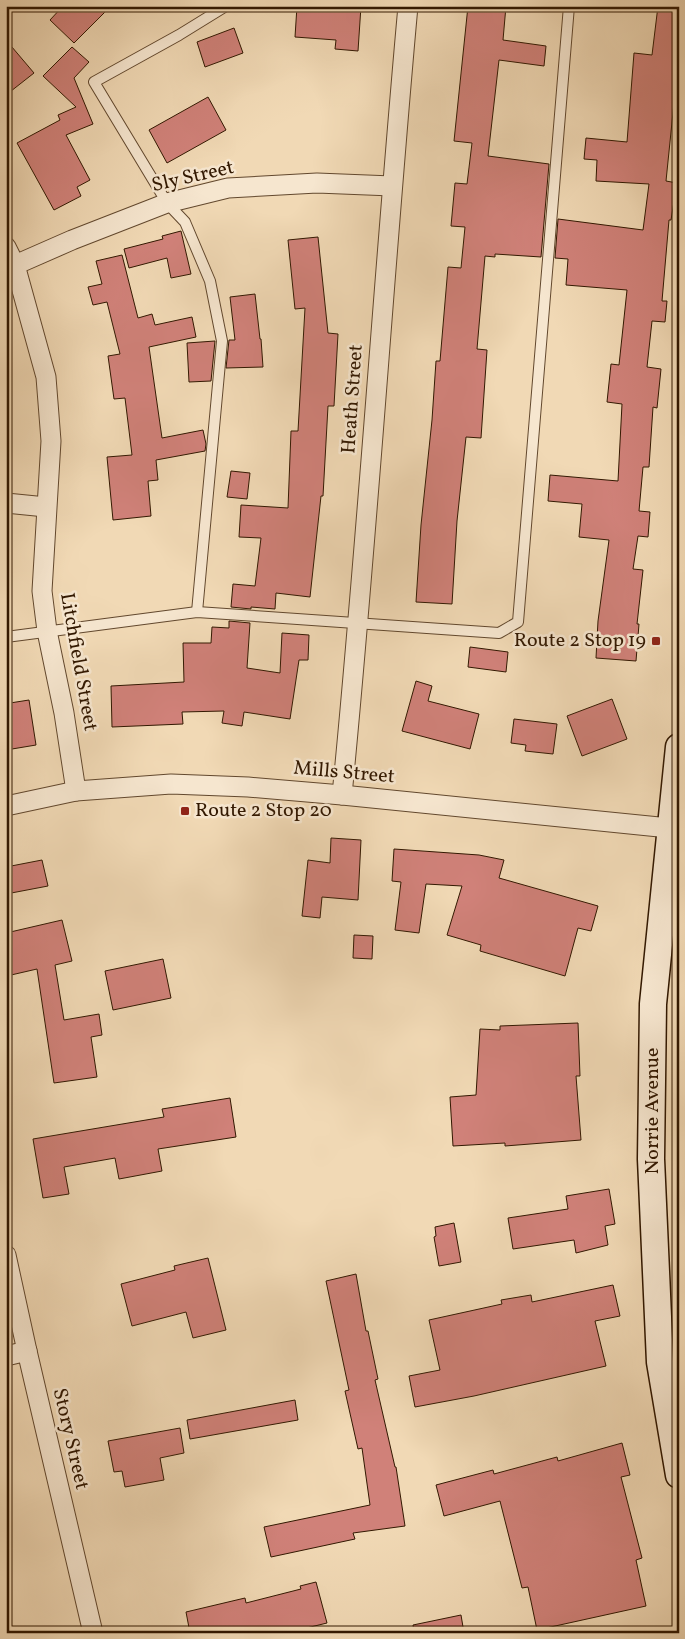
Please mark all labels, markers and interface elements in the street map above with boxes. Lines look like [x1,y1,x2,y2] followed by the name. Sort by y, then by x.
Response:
[149,154,237,200] street label: Sly Street
[335,343,371,455] street label: Heath Street
[52,591,104,733] street label: Litchfield Street
[514,627,646,655] place label: Route 2 Stop 19
[650,635,662,647] marker: Route 2 Stop 19
[292,755,396,791] street label: Mills Street
[195,797,332,825] place label: Route 2 Stop 20
[179,805,191,817] marker: Route 2 Stop 20
[639,1047,667,1175] street label: Norrie Avenue
[45,1385,95,1493] street label: Story Street

